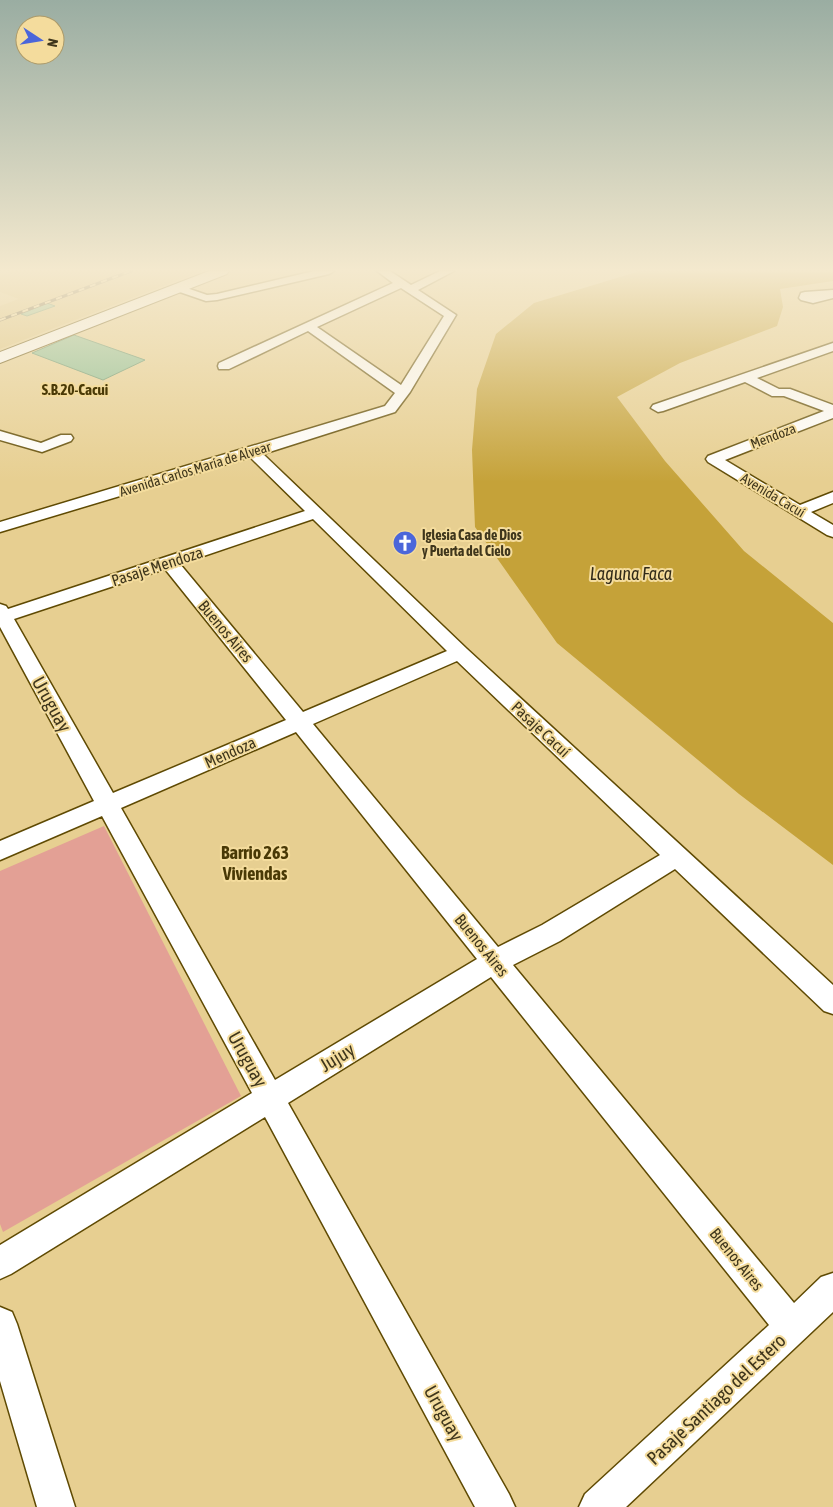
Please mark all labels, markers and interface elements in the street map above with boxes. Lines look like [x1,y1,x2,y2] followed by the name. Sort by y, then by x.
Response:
[15,15,65,65] north arrow
[44,37,61,48] text: N
[42,381,108,398] district label: S.B.20-Cacui
[748,420,798,452] street label: Mendoza
[117,438,273,500] street label: Avenida Carlos María de Alvear
[738,470,808,520] street label: Avenida Cacuí
[422,527,522,559] place label: Iglesia Casa de Dios y Puerta del Cielo
[392,530,418,556] church icon: Iglesia Casa de Dios y Puerta del Cielo
[109,543,205,590] street label: Pasaje Mendoza
[590,563,673,584] water label: Laguna Faca
[195,597,257,666] street label: Buenos Aires
[28,672,76,736] street label: Uruguay
[507,697,574,761] street label: Pasaje Cacuí
[202,733,258,771] street label: Mendoza
[221,842,289,884] district label: Barrio 263 Viviendas
[451,910,513,980] street label: Buenos Aires
[224,1027,272,1091] street label: Uruguay
[316,1038,359,1076] street label: Jujuy
[706,1224,768,1294] street label: Buenos Aires
[642,1329,790,1469] street label: Pasaje Santiago del Estero
[420,1381,468,1445] street label: Uruguay

